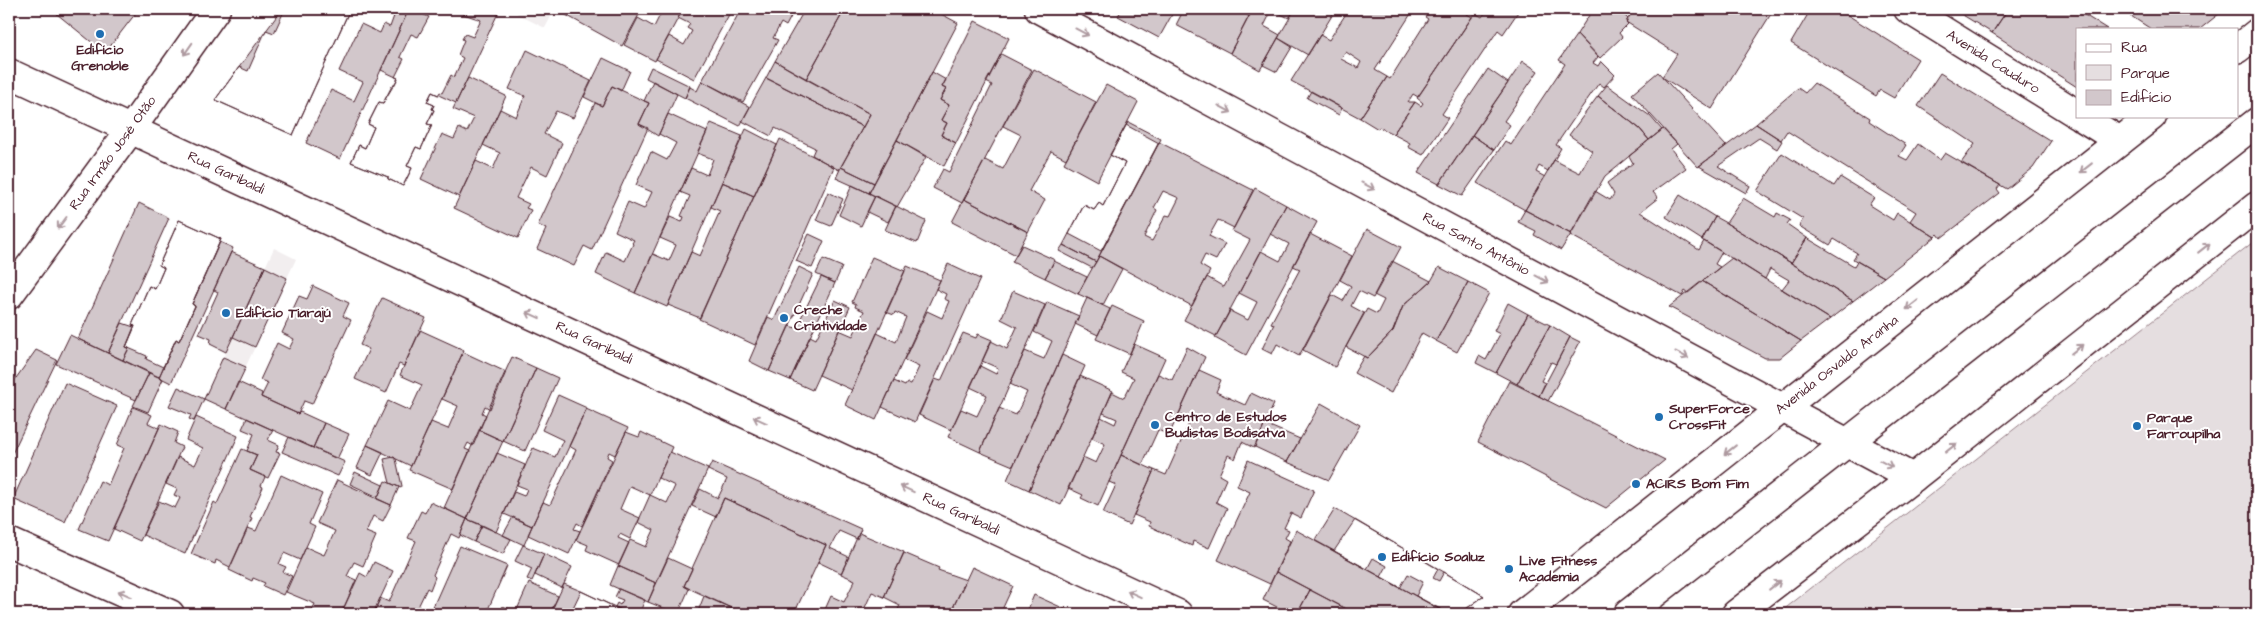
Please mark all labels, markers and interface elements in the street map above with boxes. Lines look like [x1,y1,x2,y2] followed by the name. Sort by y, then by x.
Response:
[1942,25,2044,99] street label: Avenida Cauduro
[94,28,106,40] marker: Edifício Grenoble
[1074,28,1089,37] one-way arrow
[2076,28,2238,118] legend
[2121,37,2147,58] text: Rua
[71,40,129,76] place label: Edifício Grenoble
[183,41,193,55] one-way arrow
[2121,63,2170,84] text: Parque
[2121,87,2172,108] text: Edifício
[65,92,161,214] street label: Rua Irmão José Otão
[1217,105,1232,114] one-way arrow
[184,146,268,200] street label: Rua Garibaldi
[2079,163,2093,173] one-way arrow
[1360,182,1375,191] one-way arrow
[1419,207,1533,281] street label: Rua Santo Antônio
[57,216,67,230] one-way arrow
[2197,243,2210,254] one-way arrow
[1534,275,1549,284] one-way arrow
[794,300,868,336] place label: Creche Criatividade
[1906,300,1919,311] one-way arrow
[236,303,331,323] place label: Edifício Tiarajú
[220,307,232,319] marker: Edifício Tiarajú
[526,310,541,320] one-way arrow
[1771,311,1903,419] street label: Avenida Osvaldo Aranha
[778,312,790,324] marker: Creche Criatividade
[552,316,636,370] street label: Rua Garibaldi
[2070,344,2083,355] one-way arrow
[1675,350,1690,360] one-way arrow
[1668,399,1750,435] place label: SuperForce CrossFit
[1165,407,1287,443] place label: Centro de Estudos Budistas Bodisatva
[2147,408,2221,444] place label: Parque Farroupilha
[1653,411,1665,423] marker: SuperForce CrossFit
[753,415,768,425] one-way arrow
[1149,419,1161,431] marker: Centro de Estudos Budistas Bodisatva
[2131,420,2143,432] marker: Parque Farroupilha
[1944,443,1957,454] one-way arrow
[1724,444,1737,455] one-way arrow
[1879,459,1894,469] one-way arrow
[1646,474,1750,494] place label: ACIRS Bom Fim
[1630,478,1642,490] marker: ACIRS Bom Fim
[900,483,915,493] one-way arrow
[919,487,1003,541] street label: Rua Garibaldi
[1392,547,1486,567] place label: Edifício Soaluz
[1376,551,1388,563] marker: Edifício Soaluz
[1519,551,1597,587] place label: Live Fitness Academia
[1503,563,1515,575] marker: Live Fitness Academia
[1768,579,1781,590] one-way arrow
[1127,588,1142,598] one-way arrow
[118,589,133,599] one-way arrow

